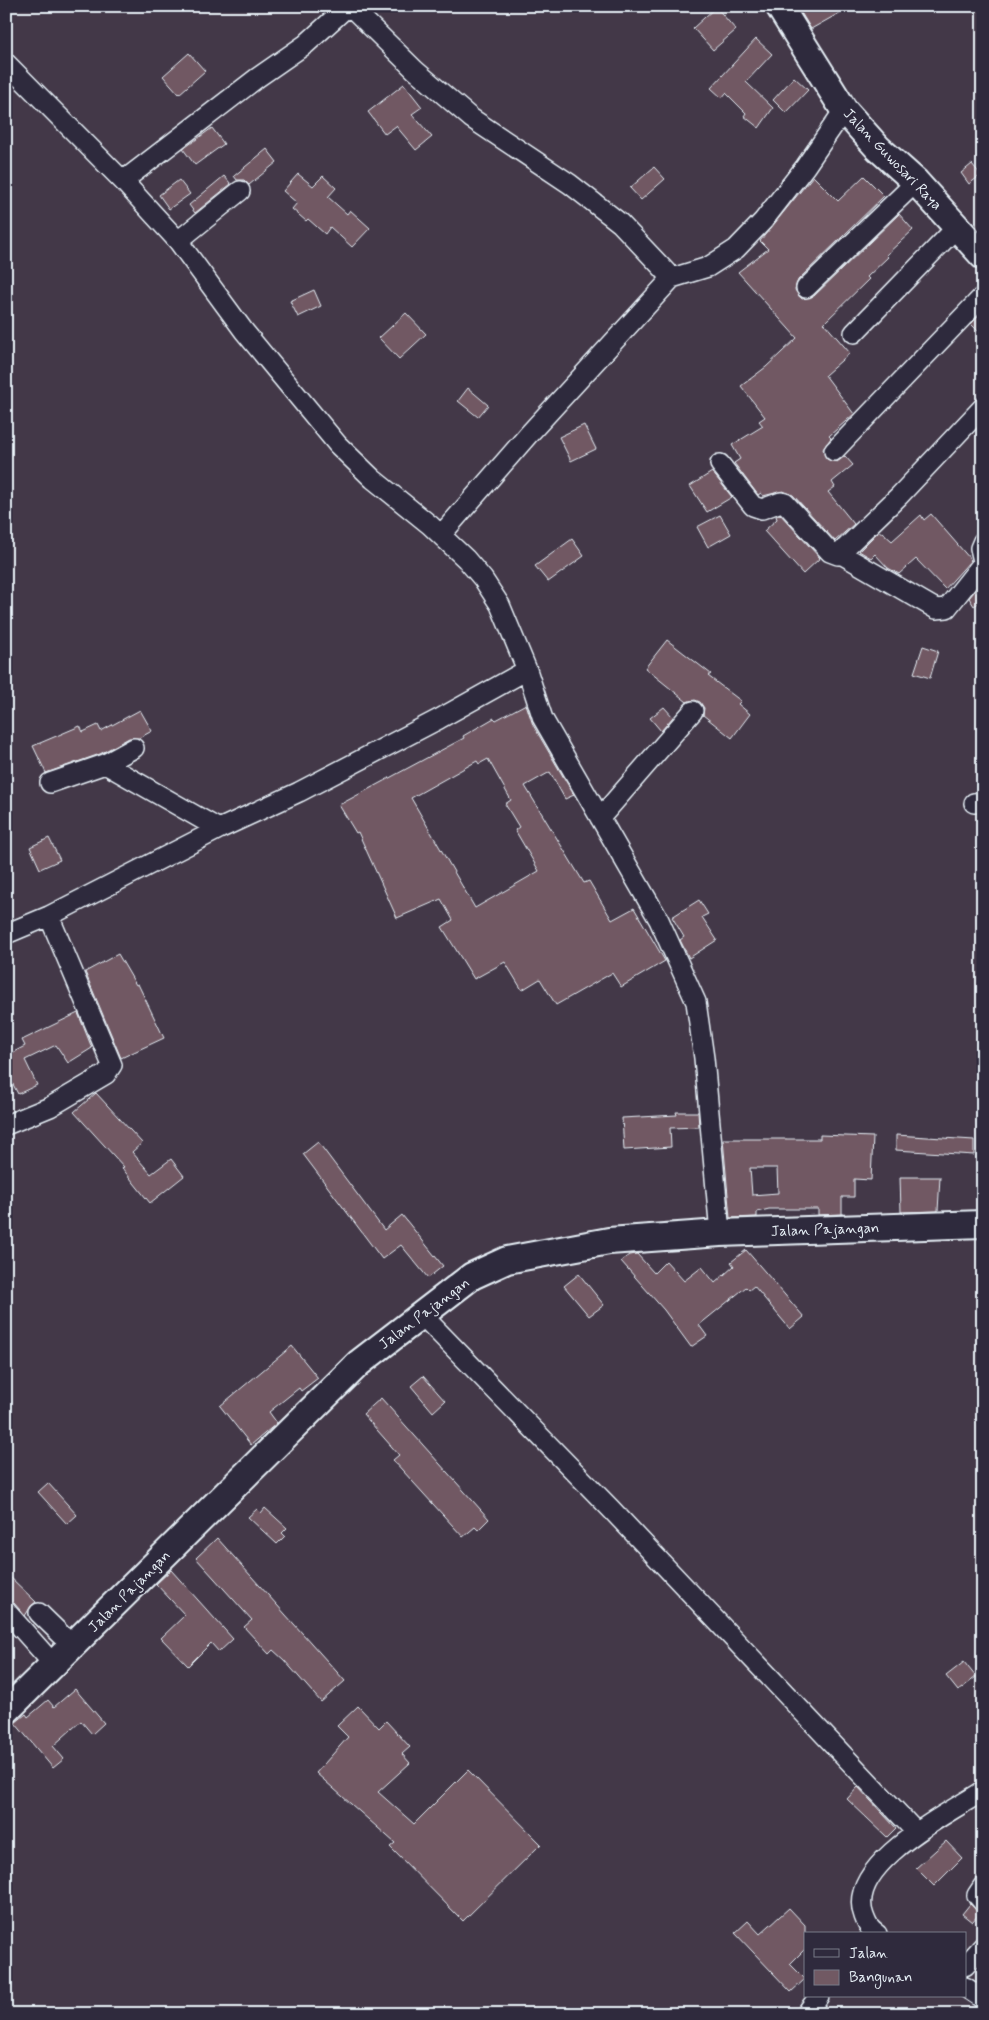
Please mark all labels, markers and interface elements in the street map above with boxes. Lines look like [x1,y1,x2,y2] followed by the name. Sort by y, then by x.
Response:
[838,104,946,215] street label: Jalan Guwosari Raya
[770,1218,880,1242] street label: Jalan Pajangan
[375,1273,474,1354] street label: Jalan Pajangan
[84,1546,175,1637] street label: Jalan Pajangan
[804,1932,966,1998] legend
[849,1944,888,1964] text: Jalan
[849,1968,912,1989] text: Bangunan

